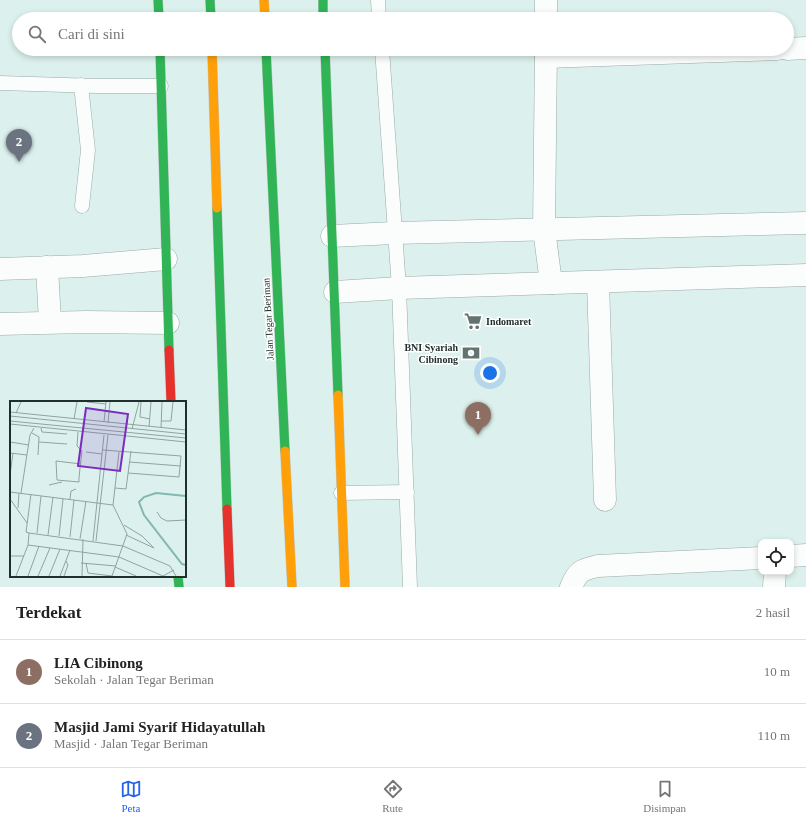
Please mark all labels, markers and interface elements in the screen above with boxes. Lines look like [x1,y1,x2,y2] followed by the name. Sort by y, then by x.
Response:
[12,12,794,56] search box
[26,23,48,45] icon: search
[58,26,125,42] text: Cari di sini
[6,129,32,162] pin: 2
[260,278,276,360] street label: Jalan Tegar Beriman
[463,311,483,331] supermarket icon: Indomaret
[486,316,532,327] place label: Indomaret
[404,342,458,365] place label: BNI Syariah Cibinong
[461,343,481,363] bank icon: BNI Syariah Cibinong
[480,363,500,383] your location
[10,401,186,577] inset map
[465,402,491,435] pin: 1
[758,539,794,575] map controls
[758,539,794,575] button: locate
[16,603,82,622] text: Terdekat
[756,605,790,620] text: 2 hasil
[54,655,143,671] text: LIA Cibinong
[26,664,32,679] text: 1
[764,664,790,679] text: 10 m
[54,672,214,687] text: Sekolah · Jalan Tegar Beriman
[54,719,265,735] text: Masjid Jami Syarif Hidayatullah
[26,728,32,743] text: 2
[758,728,790,743] text: 110 m
[54,736,208,751] text: Masjid · Jalan Tegar Beriman
[120,778,142,814] tab: Peta
[382,778,404,814] tab: Rute
[643,778,686,814] tab: Disimpan

